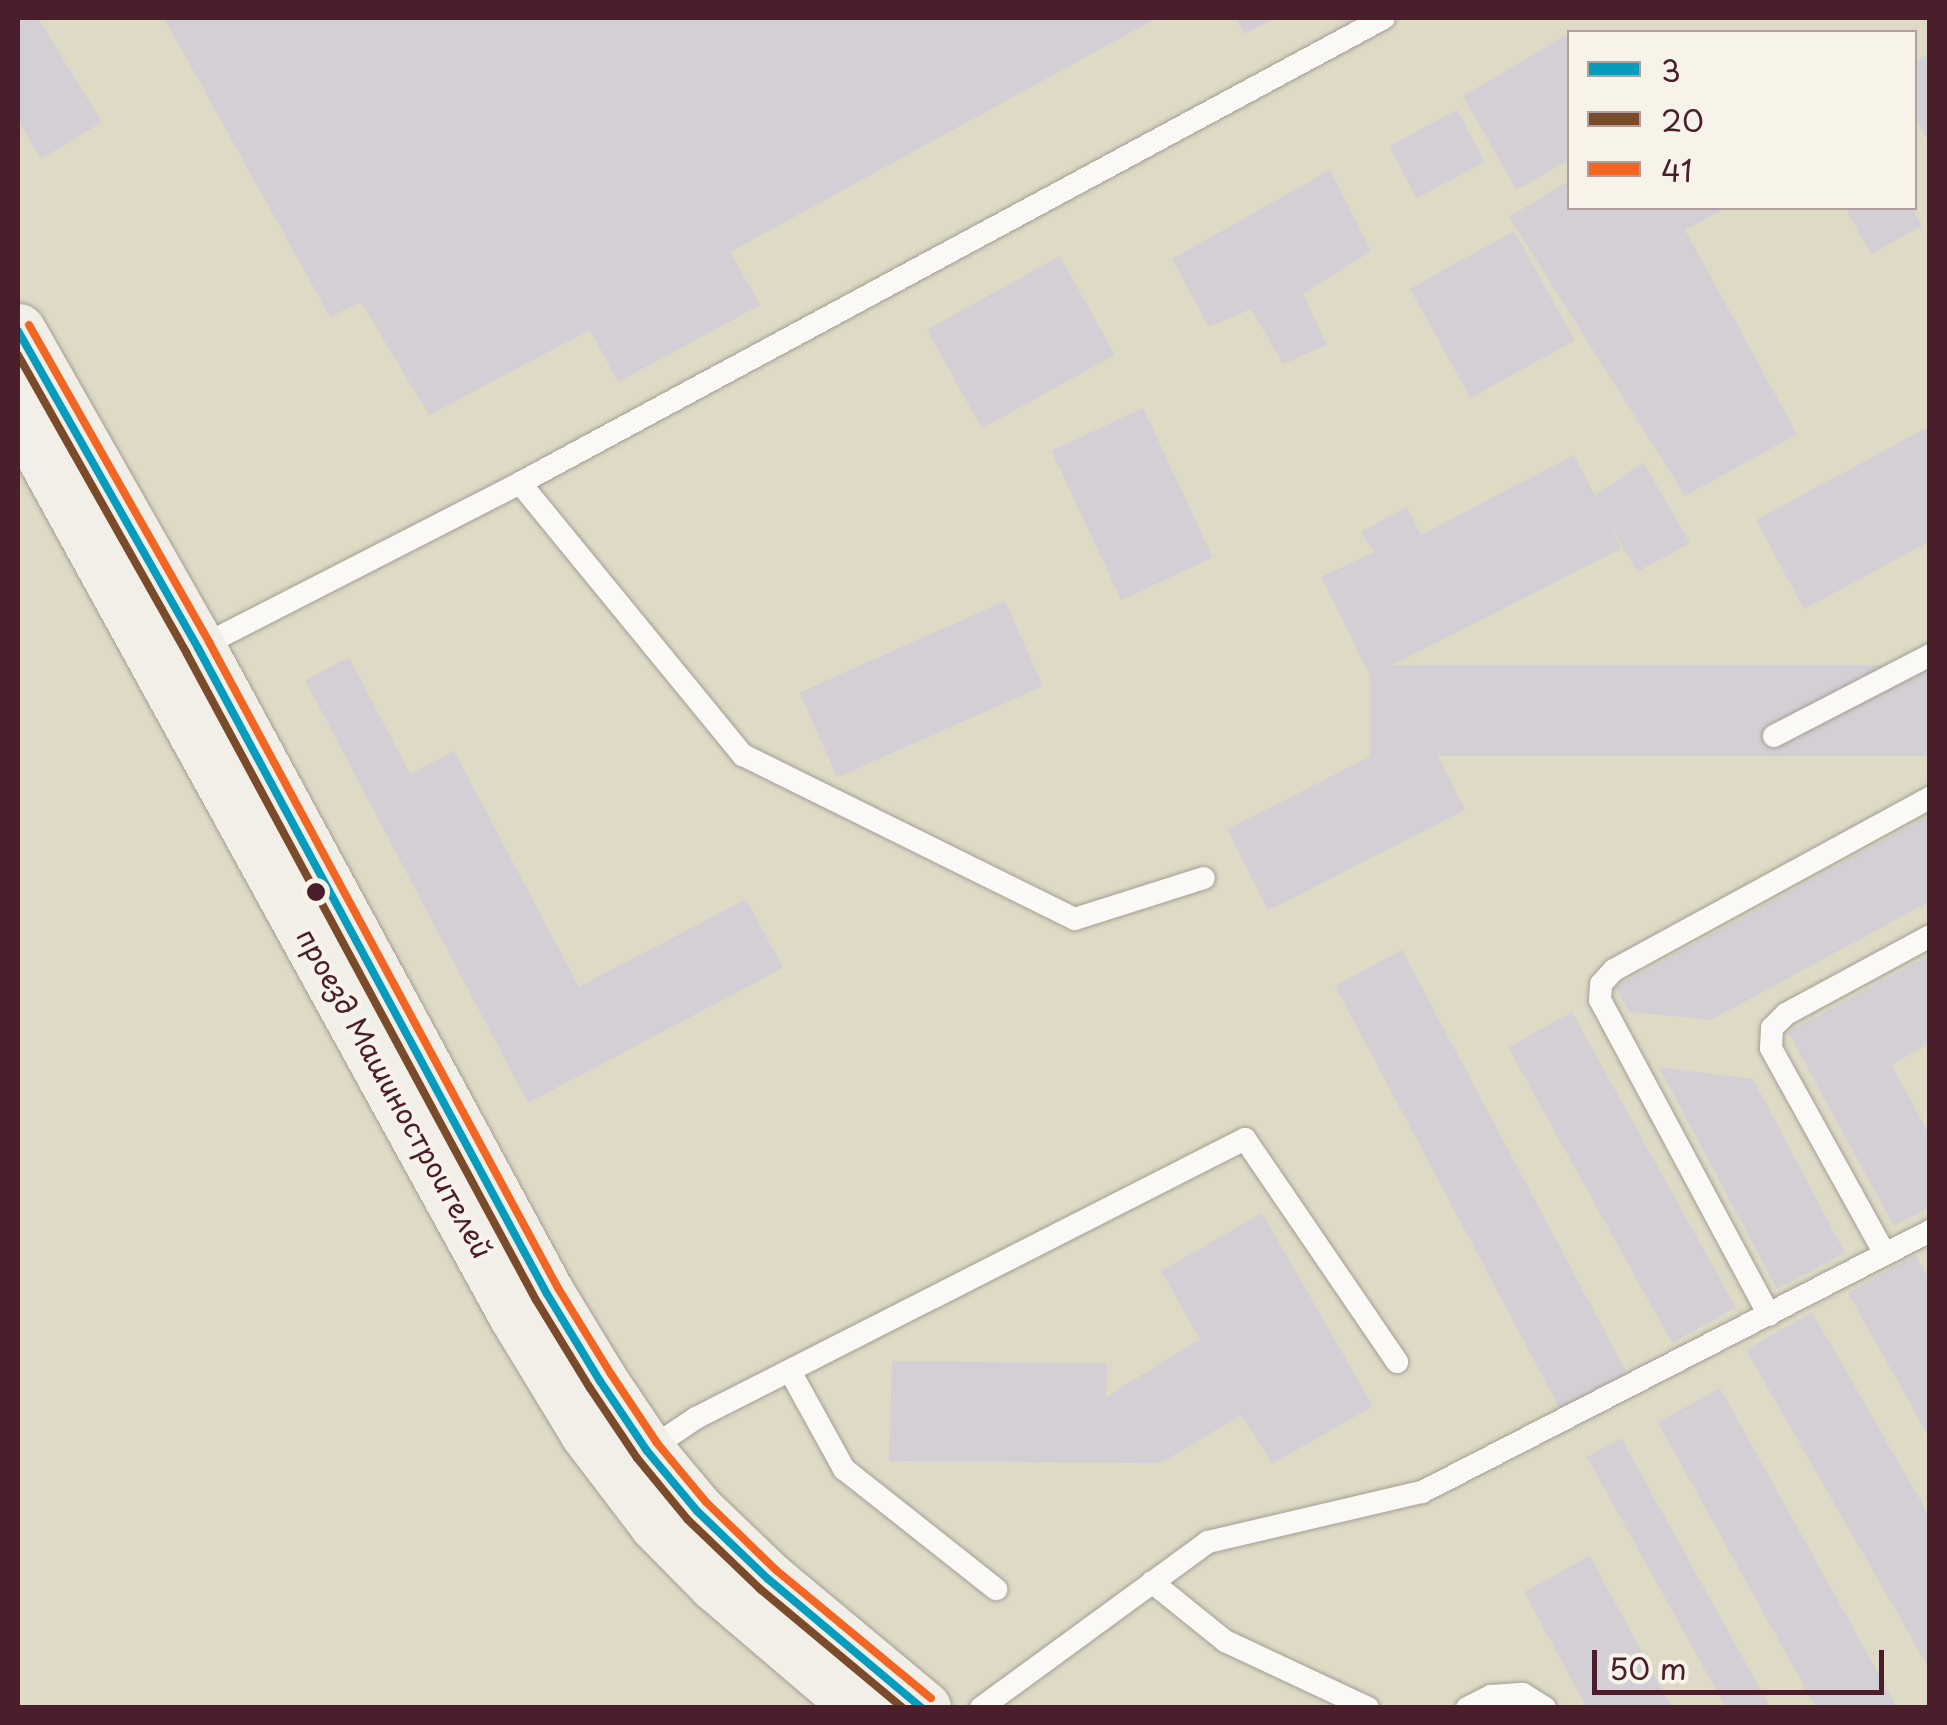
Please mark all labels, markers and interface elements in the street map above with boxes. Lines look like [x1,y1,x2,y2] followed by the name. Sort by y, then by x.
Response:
[1567,30,1917,210] legend
[1661,47,1681,92] text: 3
[1661,97,1704,142] text: 20
[1661,147,1693,192] text: 41
[306,882,326,902] unlabelled marker
[290,922,500,1264] street label: проезд Машиностроителей
[1597,1630,1890,1692] scale bar
[1609,1645,1687,1690] text: 50 m

